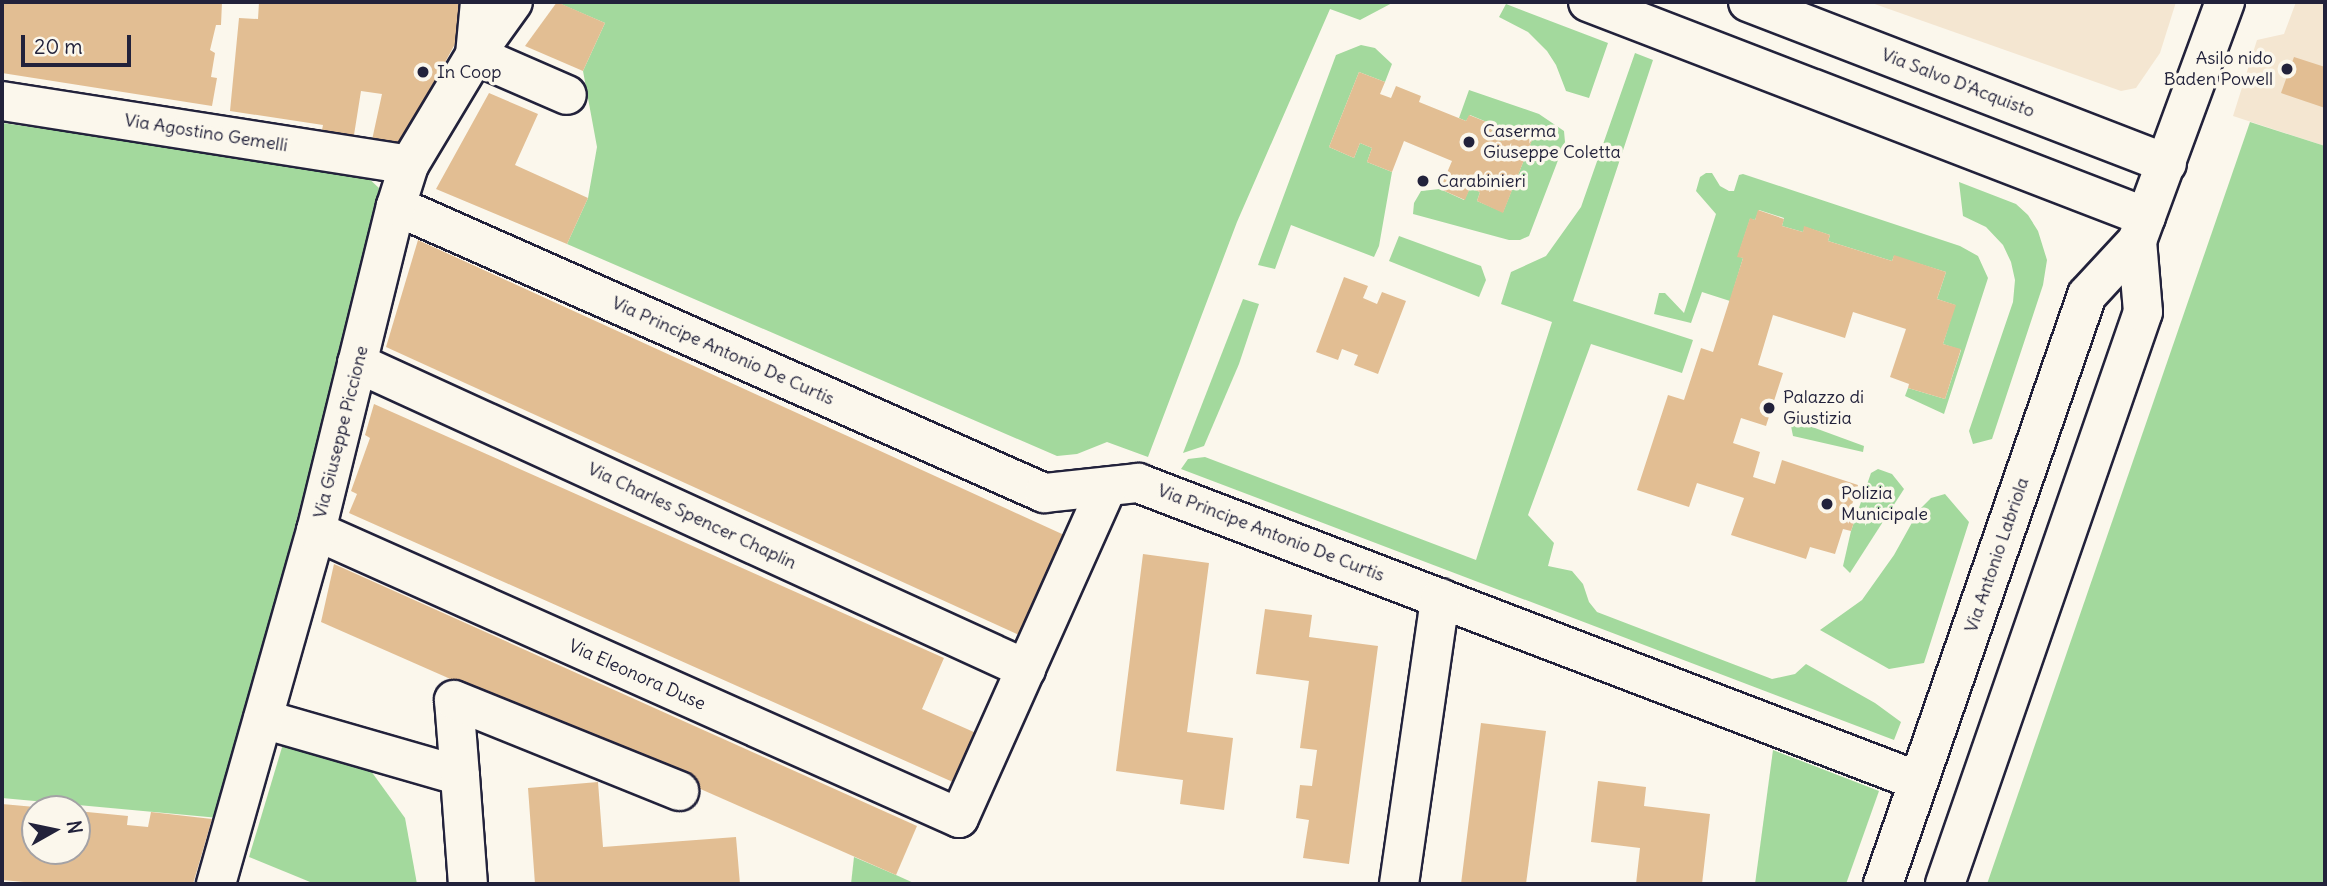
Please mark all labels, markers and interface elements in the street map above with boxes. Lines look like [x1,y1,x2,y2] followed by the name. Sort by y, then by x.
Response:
[24,21,135,65] scale bar
[34,33,83,60] text: 20 m
[1878,44,2038,122] street label: Via Salvo D'Acquisto
[2164,48,2273,90] place label: Asilo nido Baden Powell
[437,61,502,83] place label: In Coop
[2279,61,2295,77] marker: Asilo nido Baden Powell
[415,64,431,80] marker: In Coop
[123,109,289,157] street label: Via Agostino Gemelli
[1483,121,1621,164] place label: Caserma Giuseppe Coletta
[1461,134,1477,150] marker: Caserma Giuseppe Coletta
[1437,170,1526,192] place label: Carabinieri
[1415,173,1431,189] marker: Carabinieri
[608,292,838,410] street label: Via Principe Antonio De Curtis
[309,343,373,521] street label: Via Giuseppe Piccione
[1783,387,1864,430] place label: Palazzo di Giustizia
[1761,400,1777,416] marker: Palazzo di Giustizia
[584,458,800,574] street label: Via Charles Spencer Chaplin
[1960,475,2034,635] street label: Via Antonio Labriola
[1155,480,1387,586] street label: Via Principe Antonio De Curtis
[1841,483,1928,526] place label: Polizia Municipale
[1819,496,1835,512] marker: Polizia Municipale
[565,635,709,715] street label: Via Eleonora Duse
[21,795,91,865] north arrow
[62,819,88,835] text: N

